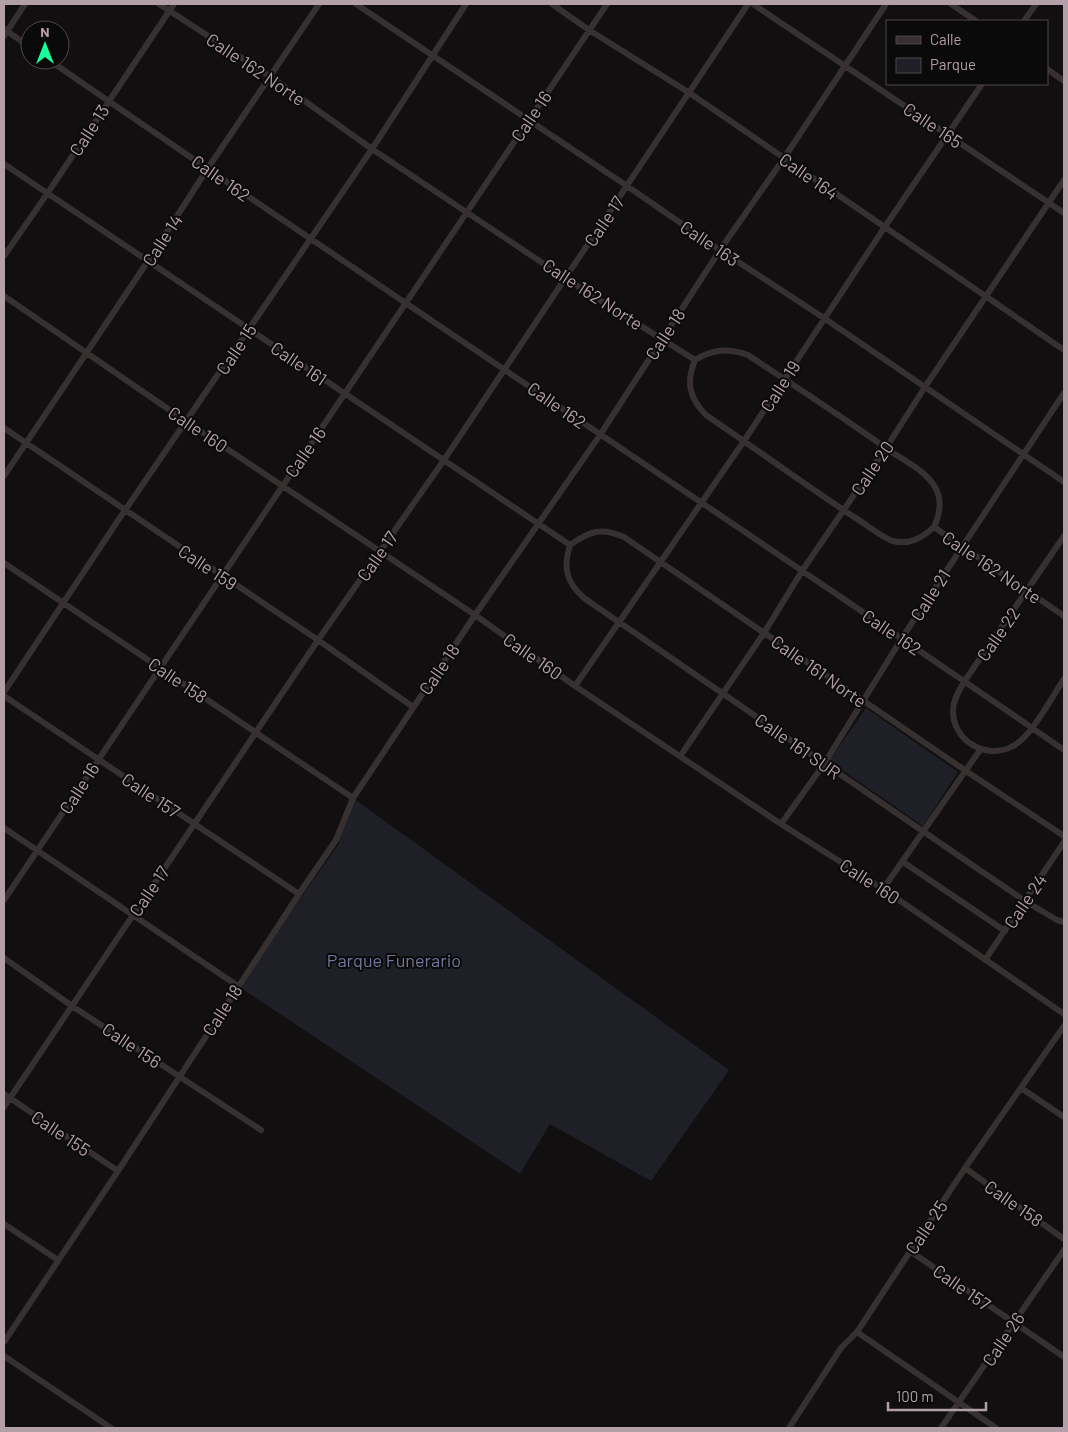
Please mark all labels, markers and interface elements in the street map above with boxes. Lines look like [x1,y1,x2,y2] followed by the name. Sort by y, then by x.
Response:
[20,20,70,70] north arrow
[886,20,1048,85] legend
[40,23,50,40] text: N
[202,28,310,110] street label: Calle 162 Norte
[930,30,962,48] text: Calle
[930,55,976,73] text: Parque
[506,86,556,146] street label: Calle 16
[899,97,967,153] street label: Calle 165
[64,100,114,160] street label: Calle 13
[775,148,843,204] street label: Calle 164
[187,150,255,206] street label: Calle 162
[579,191,629,250] street label: Calle 17
[137,210,187,270] street label: Calle 14
[676,215,744,271] street label: Calle 163
[539,253,647,335] street label: Calle 162 Norte
[640,304,690,364] street label: Calle 18
[211,319,261,379] street label: Calle 15
[267,336,331,390] street label: Calle 161
[755,356,805,416] street label: Calle 19
[523,377,591,433] street label: Calle 162
[164,401,232,457] street label: Calle 160
[280,422,330,482] street label: Calle 16
[846,436,898,500] street label: Calle 20
[352,526,402,585] street label: Calle 17
[938,526,1046,608] street label: Calle 162 Norte
[174,539,242,595] street label: Calle 159
[905,565,955,625] street label: Calle 21
[972,603,1024,665] street label: Calle 22
[858,604,926,660] street label: Calle 162
[499,628,567,684] street label: Calle 160
[767,630,871,712] street label: Calle 161 Norte
[414,639,464,699] street label: Calle 18
[144,652,212,708] street label: Calle 158
[751,708,845,784] street label: Calle 161 SUR
[54,758,104,818] street label: Calle 16
[118,768,185,823] street label: Calle 157
[836,853,904,909] street label: Calle 160
[124,861,174,920] street label: Calle 17
[999,870,1051,932] street label: Calle 24
[327,949,461,971] park label: Parque Funerario
[197,980,247,1040] street label: Calle 18
[98,1017,166,1073] street label: Calle 156
[27,1105,95,1161] street label: Calle 155
[980,1175,1048,1231] street label: Calle 158
[900,1196,952,1258] street label: Calle 25
[929,1259,996,1315] street label: Calle 157
[977,1308,1029,1370] street label: Calle 26
[888,1380,986,1412] scale bar
[896,1387,934,1405] text: 100 m

